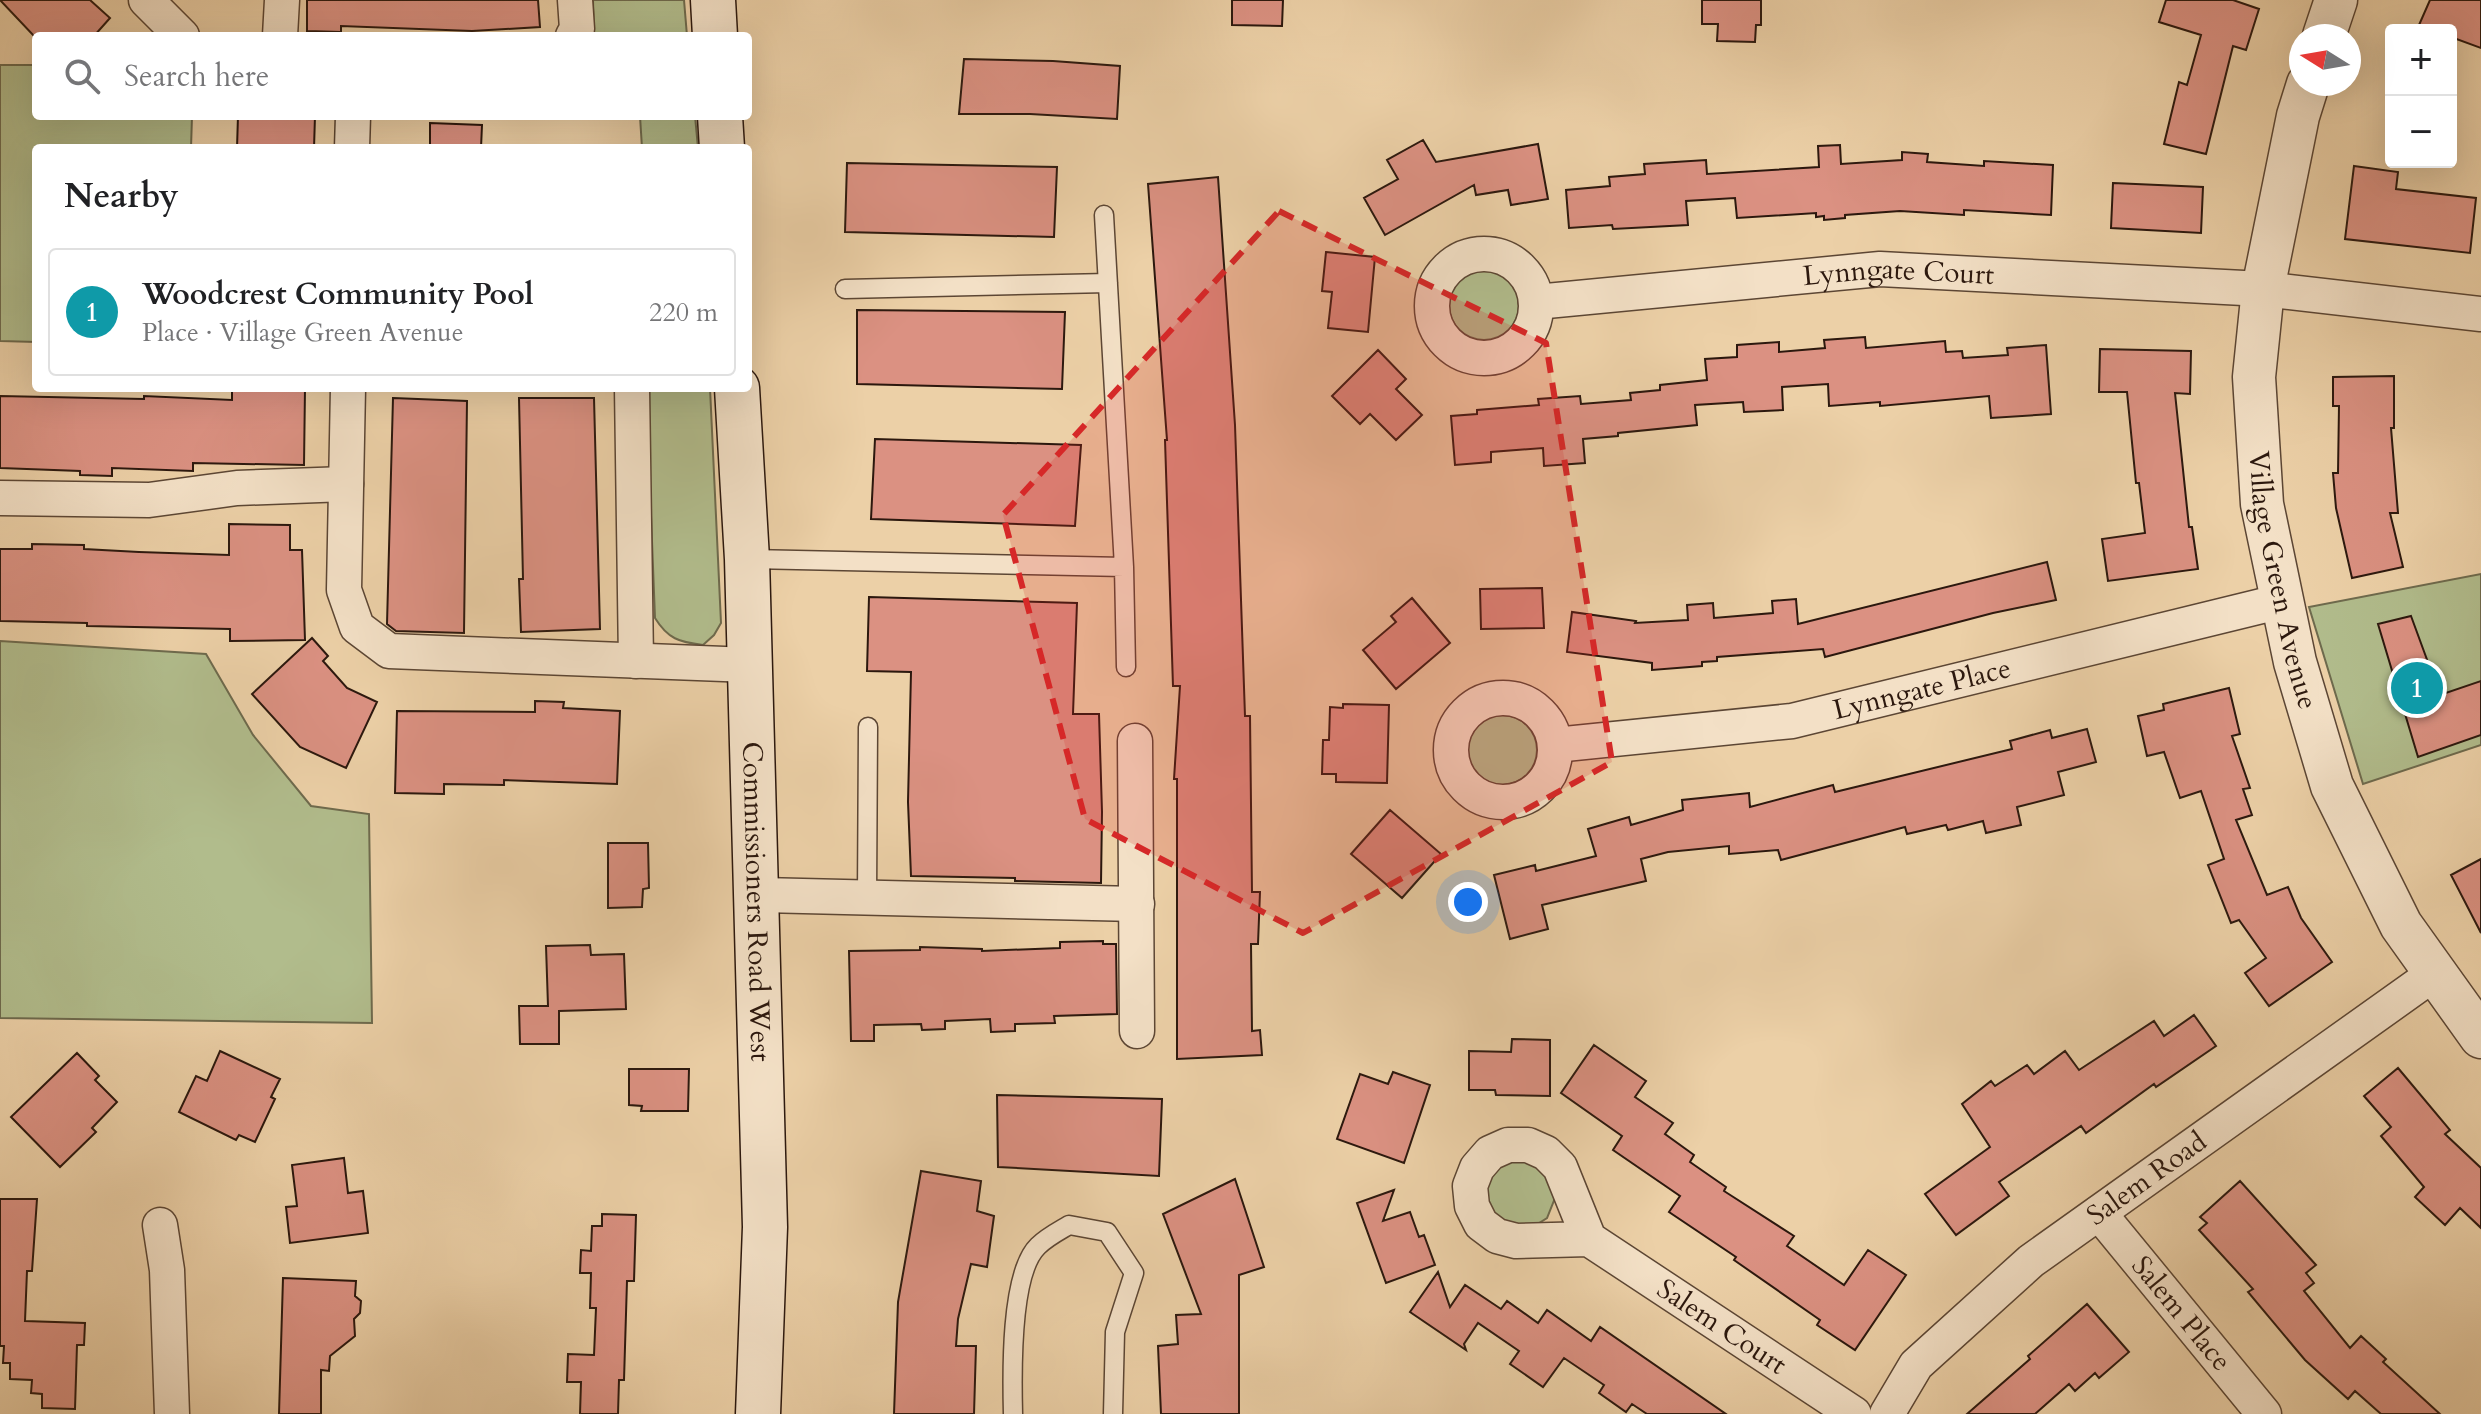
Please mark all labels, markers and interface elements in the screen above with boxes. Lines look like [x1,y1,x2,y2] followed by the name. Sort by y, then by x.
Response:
[2289,24,2361,96] north arrow
[2385,24,2457,168] map controls
[2385,24,2457,96] button: +
[32,32,752,120] search box
[60,54,104,98] icon: search
[124,56,269,97] text: Search here
[2385,96,2457,168] button: −
[64,173,179,219] text: Nearby
[1801,250,1995,295] street label: Lynngate Court
[142,274,533,315] text: Woodcrest Community Pool
[85,295,99,330] text: 1
[649,295,718,330] text: 220 m
[142,315,463,350] text: Place · Village Green Avenue
[2240,450,2327,714] street label: Village Green Avenue
[1829,649,2015,729] street label: Lynngate Place
[2391,658,2443,718] pin: 1
[733,741,780,1062] street label: Commissioners Road West
[1448,882,1488,922] your location
[2079,1123,2214,1234] street label: Salem Road
[2123,1248,2240,1379] street label: Salem Place
[1649,1270,1794,1383] street label: Salem Court

